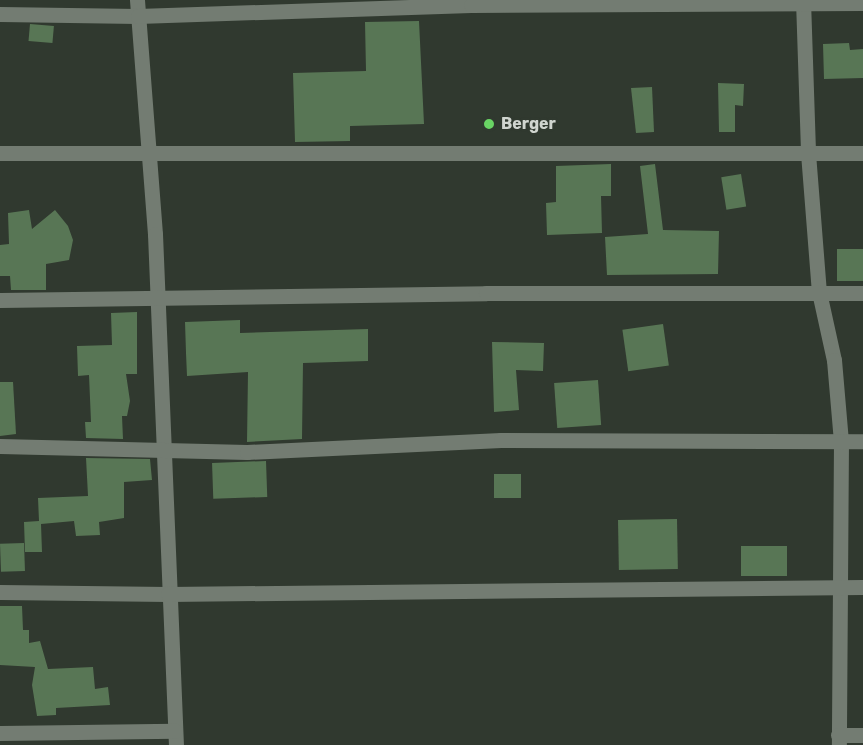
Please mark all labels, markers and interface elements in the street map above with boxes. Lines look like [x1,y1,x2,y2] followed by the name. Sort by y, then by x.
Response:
[501,114,556,134] place label: Berger
[482,117,496,131] marker: Berger

